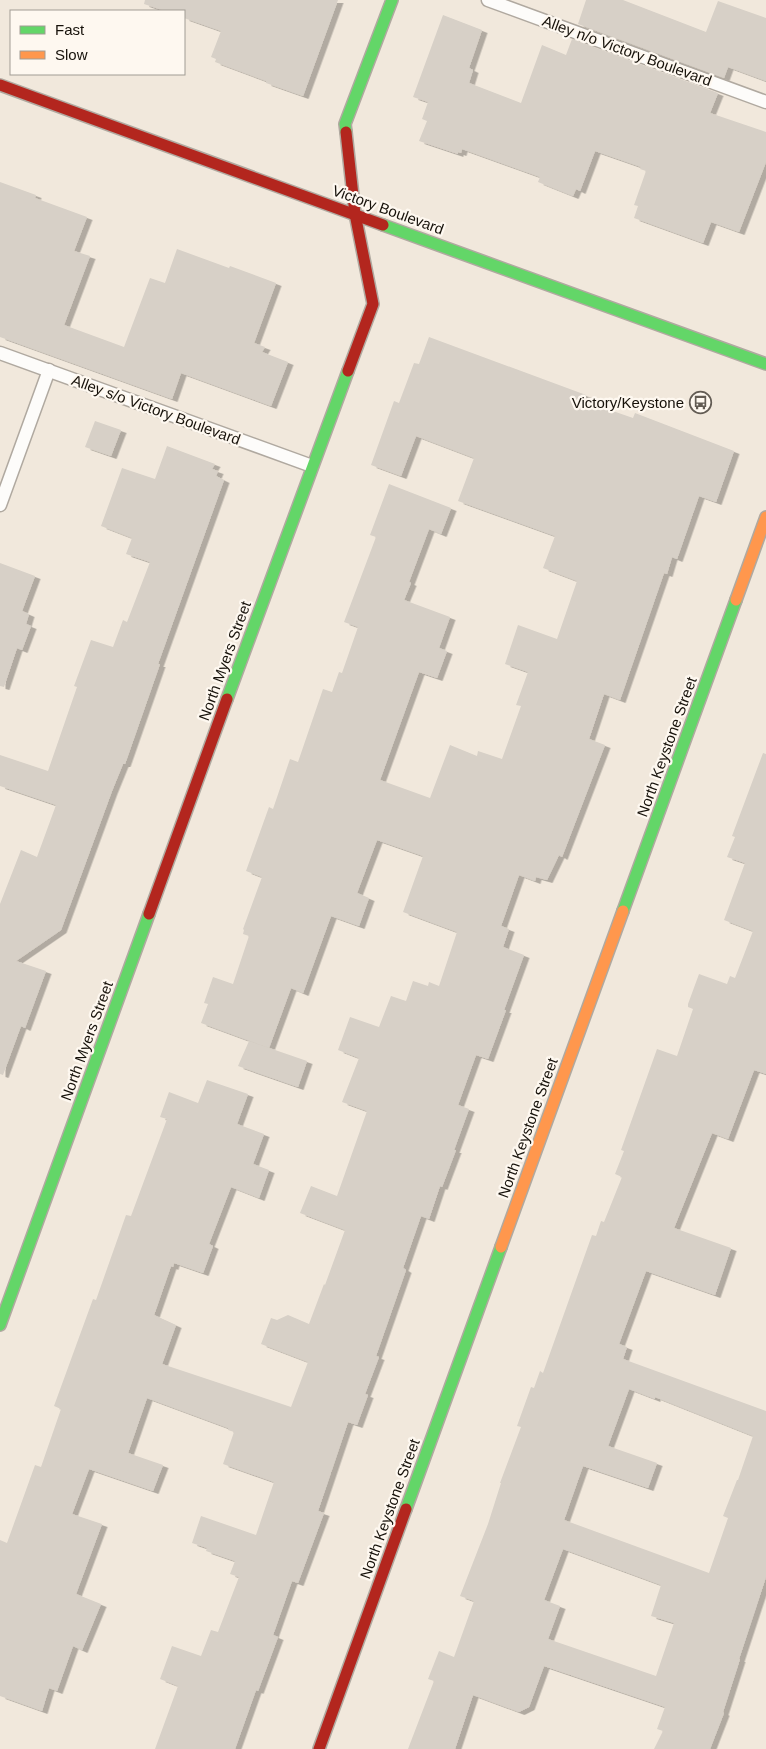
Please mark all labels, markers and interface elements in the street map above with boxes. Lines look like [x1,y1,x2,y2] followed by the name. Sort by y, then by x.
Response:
[10,10,185,75] legend
[540,12,714,89] street label: Alley n/o Victory Boulevard
[55,21,85,38] text: Fast
[55,46,88,63] text: Slow
[330,181,446,238] street label: Victory Boulevard
[70,371,243,448] street label: Alley s/o Victory Boulevard
[688,391,712,415] bus stop icon: Victory/Keystone
[572,394,684,411] place label: Victory/Keystone
[195,598,254,723] street label: North Myers Street
[633,674,700,819] street label: North Keystone Street
[57,978,116,1103] street label: North Myers Street
[494,1055,561,1200] street label: North Keystone Street
[356,1436,423,1581] street label: North Keystone Street

